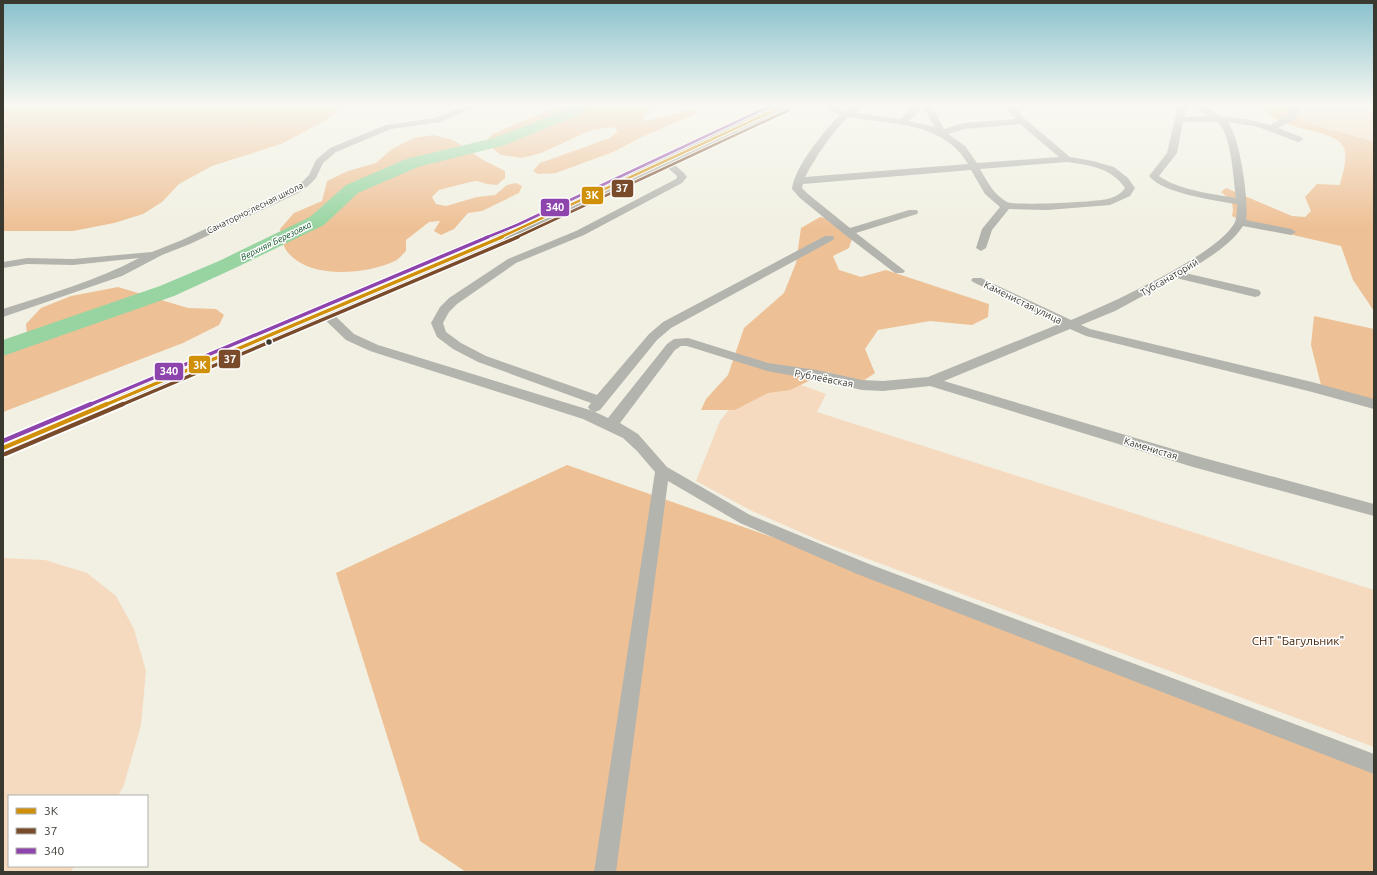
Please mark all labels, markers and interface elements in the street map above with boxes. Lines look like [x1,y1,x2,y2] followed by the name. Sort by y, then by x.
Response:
[611,179,634,198] line badge: 37
[205,180,305,236] street label: Санаторно-лесная школа
[616,182,628,194] text: 37
[581,186,604,205] line badge: 3К
[585,189,599,201] text: 3К
[540,198,570,217] line badge: 340
[546,201,564,213] text: 340
[239,219,313,263] water label: Верхняя Березовка
[1138,256,1200,298] street label: Тубсанаторий
[982,279,1063,326] street label: Каменистая улица
[264,337,274,347] unlabelled marker
[218,349,241,369] line badge: 37
[224,353,236,365] text: 37
[188,355,211,374] line badge: 3К
[193,359,207,371] text: 3К
[154,362,184,381] line badge: 340
[160,365,178,377] text: 340
[794,367,854,390] street label: Рублеёвская
[1123,435,1179,462] street label: Каменистая
[1252,634,1344,647] park label: СНТ "Багульник"
[8,795,148,867] legend
[44,804,59,817] text: 3К
[44,824,58,837] text: 37
[44,844,65,857] text: 340

